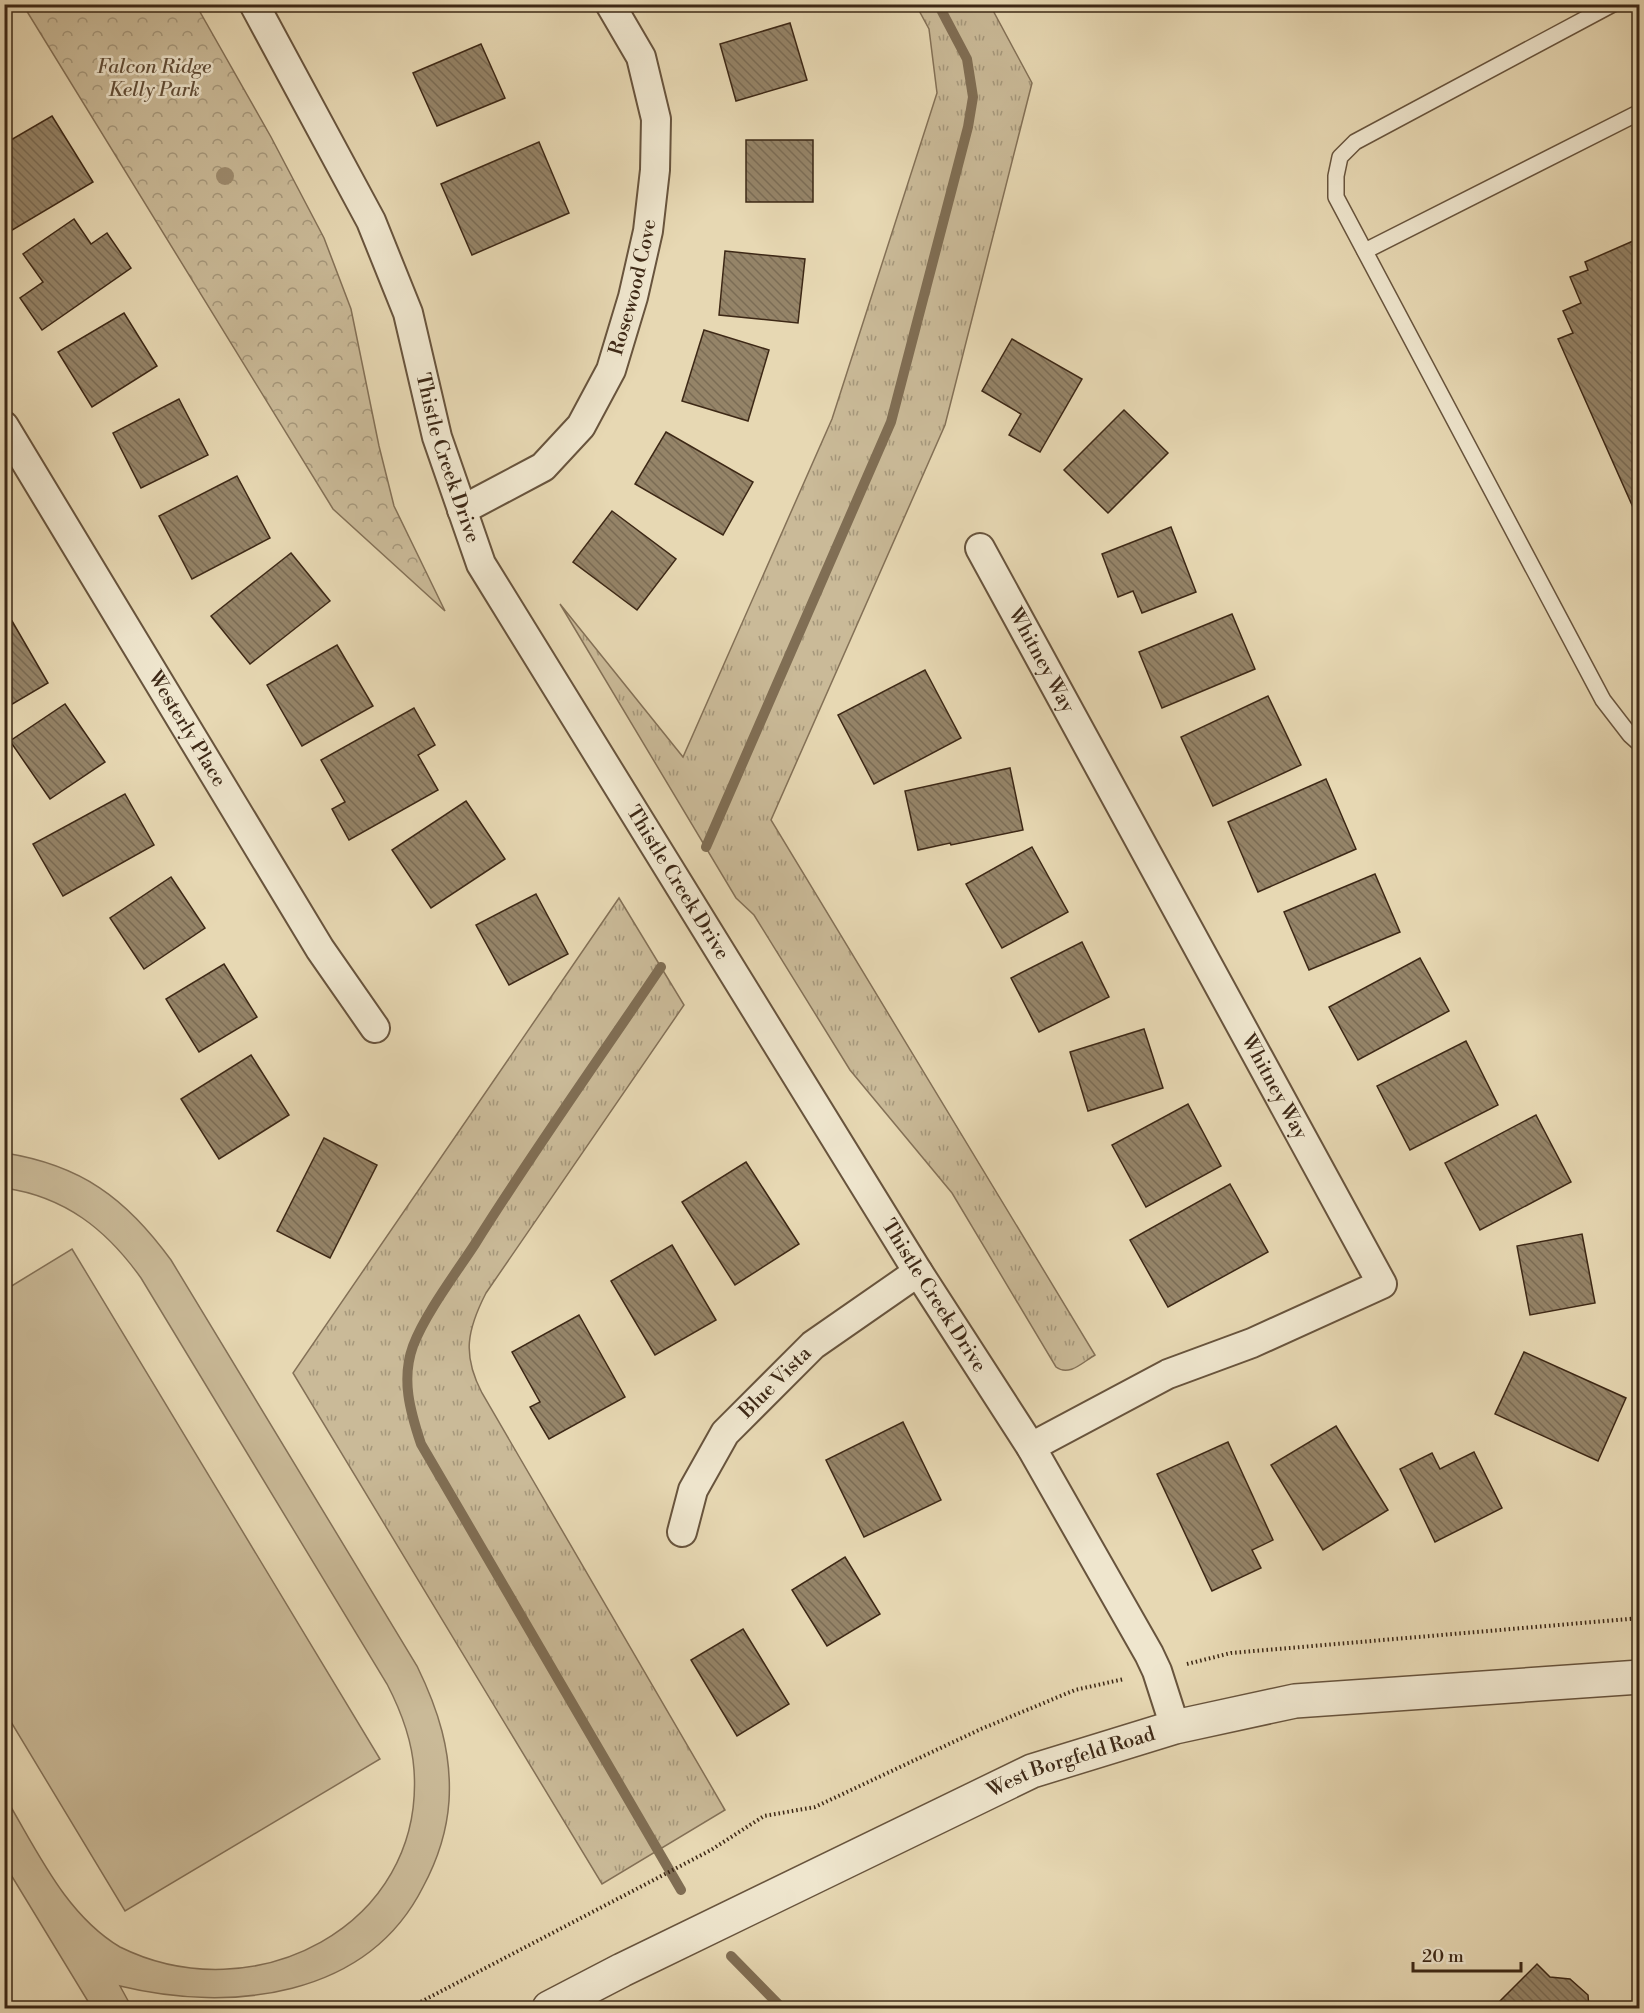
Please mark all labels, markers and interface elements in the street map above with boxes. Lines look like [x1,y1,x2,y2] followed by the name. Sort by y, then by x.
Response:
[97,55,212,103] park label: Falcon Ridge Kelly Park
[604,218,662,358] street label: Rosewood Cove
[410,371,485,546] street label: Thistle Creek Drive
[1002,603,1080,717] street label: Whitney Way
[142,666,232,792] street label: Westerly Place
[621,801,735,964] street label: Thistle Creek Drive
[1235,1029,1313,1144] street label: Whitney Way
[876,1215,992,1377] street label: Thistle Creek Drive
[733,1341,817,1425] street label: Blue Vista
[982,1721,1159,1804] street label: West Borgfeld Road
[1413,1935,1521,1973] scale bar
[1422,1945,1464,1968] text: 20 m

